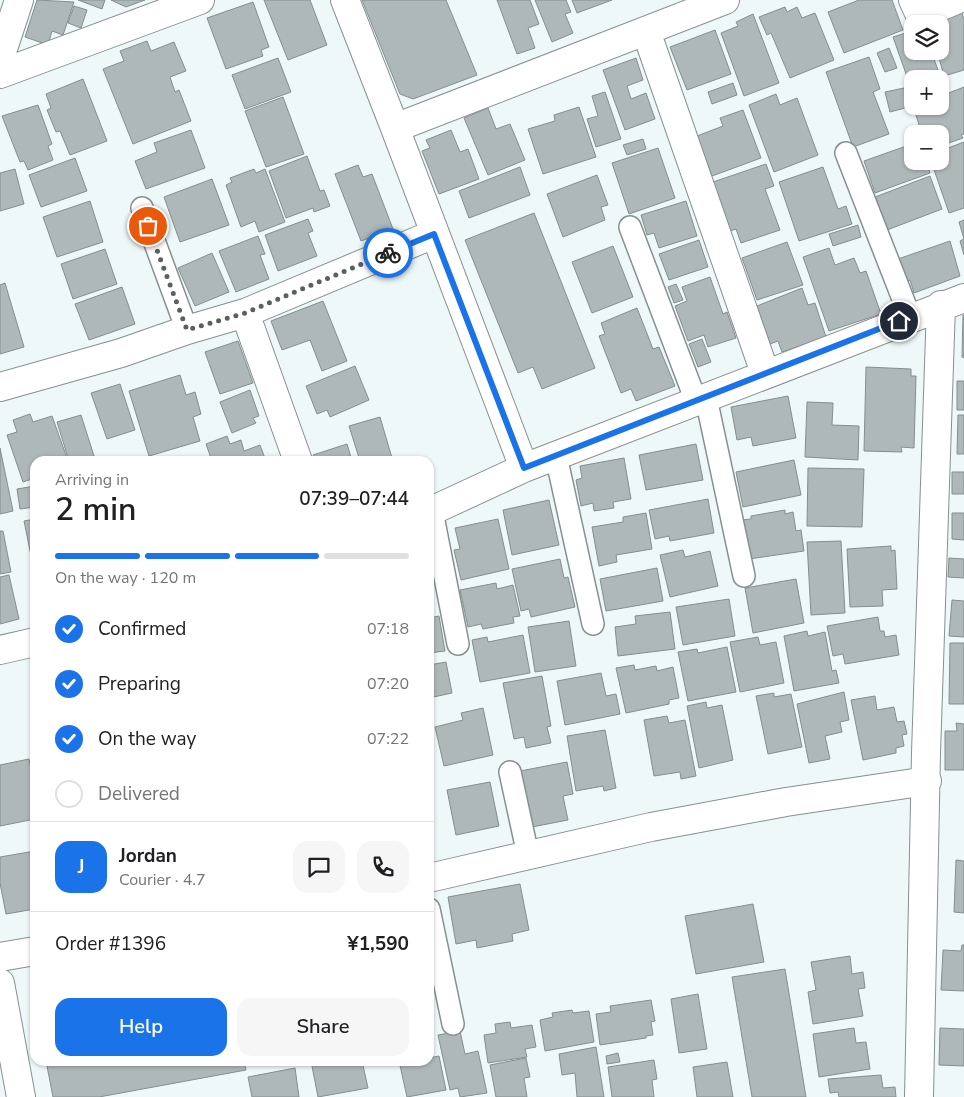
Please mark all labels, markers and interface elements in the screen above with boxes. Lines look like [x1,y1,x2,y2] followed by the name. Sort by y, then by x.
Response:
[904,15,949,170] map controls
[904,15,949,60] button: layers
[904,70,949,115] button: +
[904,125,949,170] button: −
[127,205,169,247] pin
[134,212,162,240] icon: bag
[363,228,413,278] courier
[374,239,402,267] icon: bike
[878,300,920,342] pin
[885,307,913,335] icon: home
[55,469,129,491] text: Arriving in
[299,486,409,512] text: 07:39–07:44
[55,488,137,531] text: 2 min
[55,567,196,589] text: On the way · 120 m
[55,615,83,643] icon: check
[98,616,186,642] text: Confirmed
[367,618,409,640] text: 07:18
[55,670,83,698] icon: check
[98,671,181,697] text: Preparing
[367,673,409,695] text: 07:20
[55,725,83,753] icon: check
[98,726,196,752] text: On the way
[367,728,409,750] text: 07:22
[98,781,180,807] text: Delivered
[293,841,345,893] button: chat
[357,841,409,893] button: phone
[119,843,177,869] text: Jordan
[78,854,84,880] text: J
[119,869,205,891] text: Courier · 4.7
[55,931,166,957] text: Order #1396
[347,931,409,957] text: ¥1,590
[55,998,227,1056] button: Help
[237,998,409,1056] button: Share

